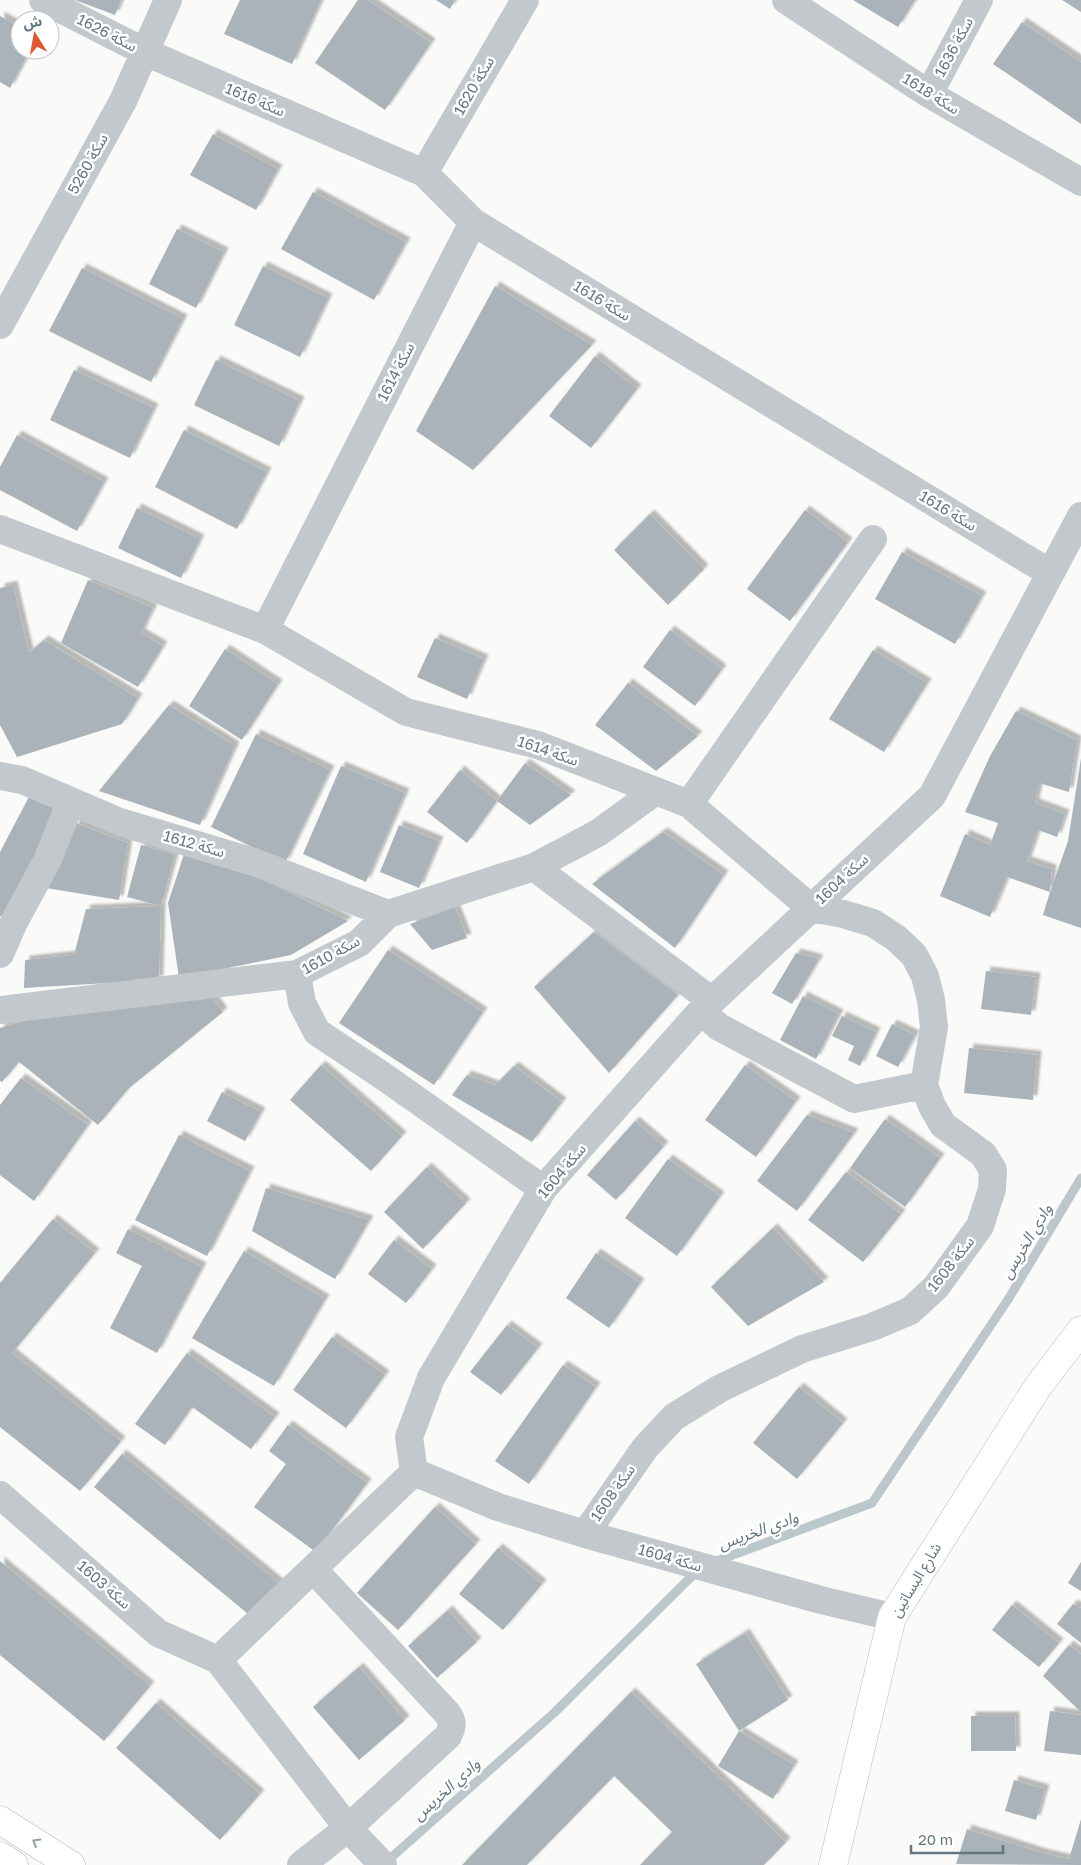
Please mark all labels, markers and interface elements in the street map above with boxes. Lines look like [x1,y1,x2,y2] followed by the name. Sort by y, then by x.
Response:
[75,9,141,55] street label: سكة 1626
[10,10,60,60] north arrow
[21,12,43,32] text: ش
[930,14,976,79] street label: سكة 1636
[449,53,497,118] street label: سكة 1620
[900,69,963,118] street label: سكة 1618
[223,78,288,120] street label: سكة 1616
[63,130,111,197] street label: سكة 5260
[571,276,634,324] street label: سكة 1616
[373,339,418,404] street label: سكة 1614
[917,486,980,534] street label: سكة 1616
[516,731,581,769] street label: سكة 1614
[162,826,227,860] street label: سكة 1612
[811,849,871,907] street label: سكة 1604
[298,931,363,977] street label: سكة 1610
[533,1139,589,1201] street label: سكة 1604
[996,1200,1059,1284] water label: وادي الخريس
[923,1232,978,1295] street label: سكة 1608
[586,1460,638,1524] street label: سكة 1608
[715,1506,802,1557] water label: وادي الخريس
[636,1539,704,1575] street label: سكة 1604
[886,1539,948,1622] street label: شارع البساتين
[74,1556,135,1612] street label: سكة 1603
[408,1754,486,1827] water label: وادي الخريس
[911,1822,1004,1854] scale bar
[918,1830,953,1848] text: 20 m
[32,1839,41,1849] one-way arrow

